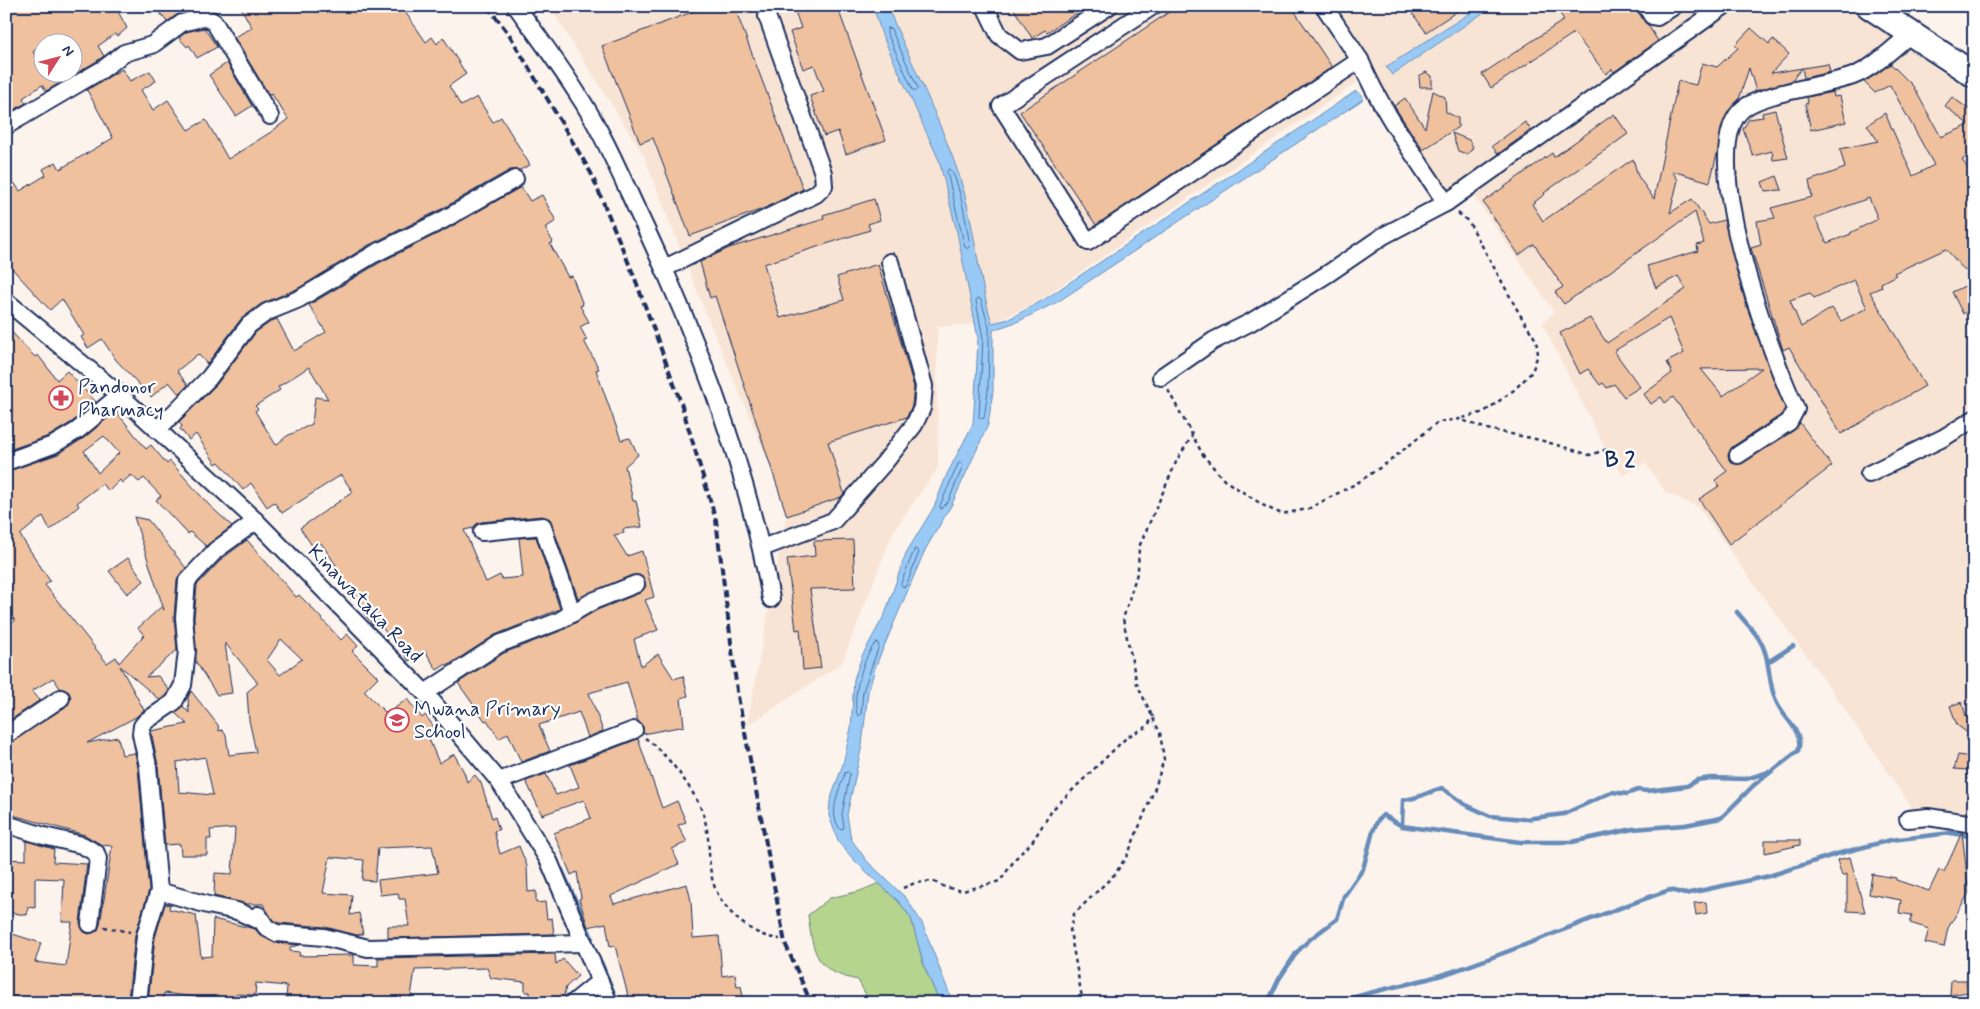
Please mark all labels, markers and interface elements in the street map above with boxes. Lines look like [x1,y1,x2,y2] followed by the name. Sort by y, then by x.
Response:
[32,32,82,82] north arrow
[58,42,78,60] text: N
[78,374,164,424] place label: Pandonor Pharmacy
[48,385,74,411] pharmacy icon: Pandonor Pharmacy
[1605,447,1636,475] district label: B 2
[301,539,429,669] street label: Kinawataka Road
[414,696,561,746] place label: Mwana Primary School
[384,707,410,733] school or university icon: Mwana Primary School

